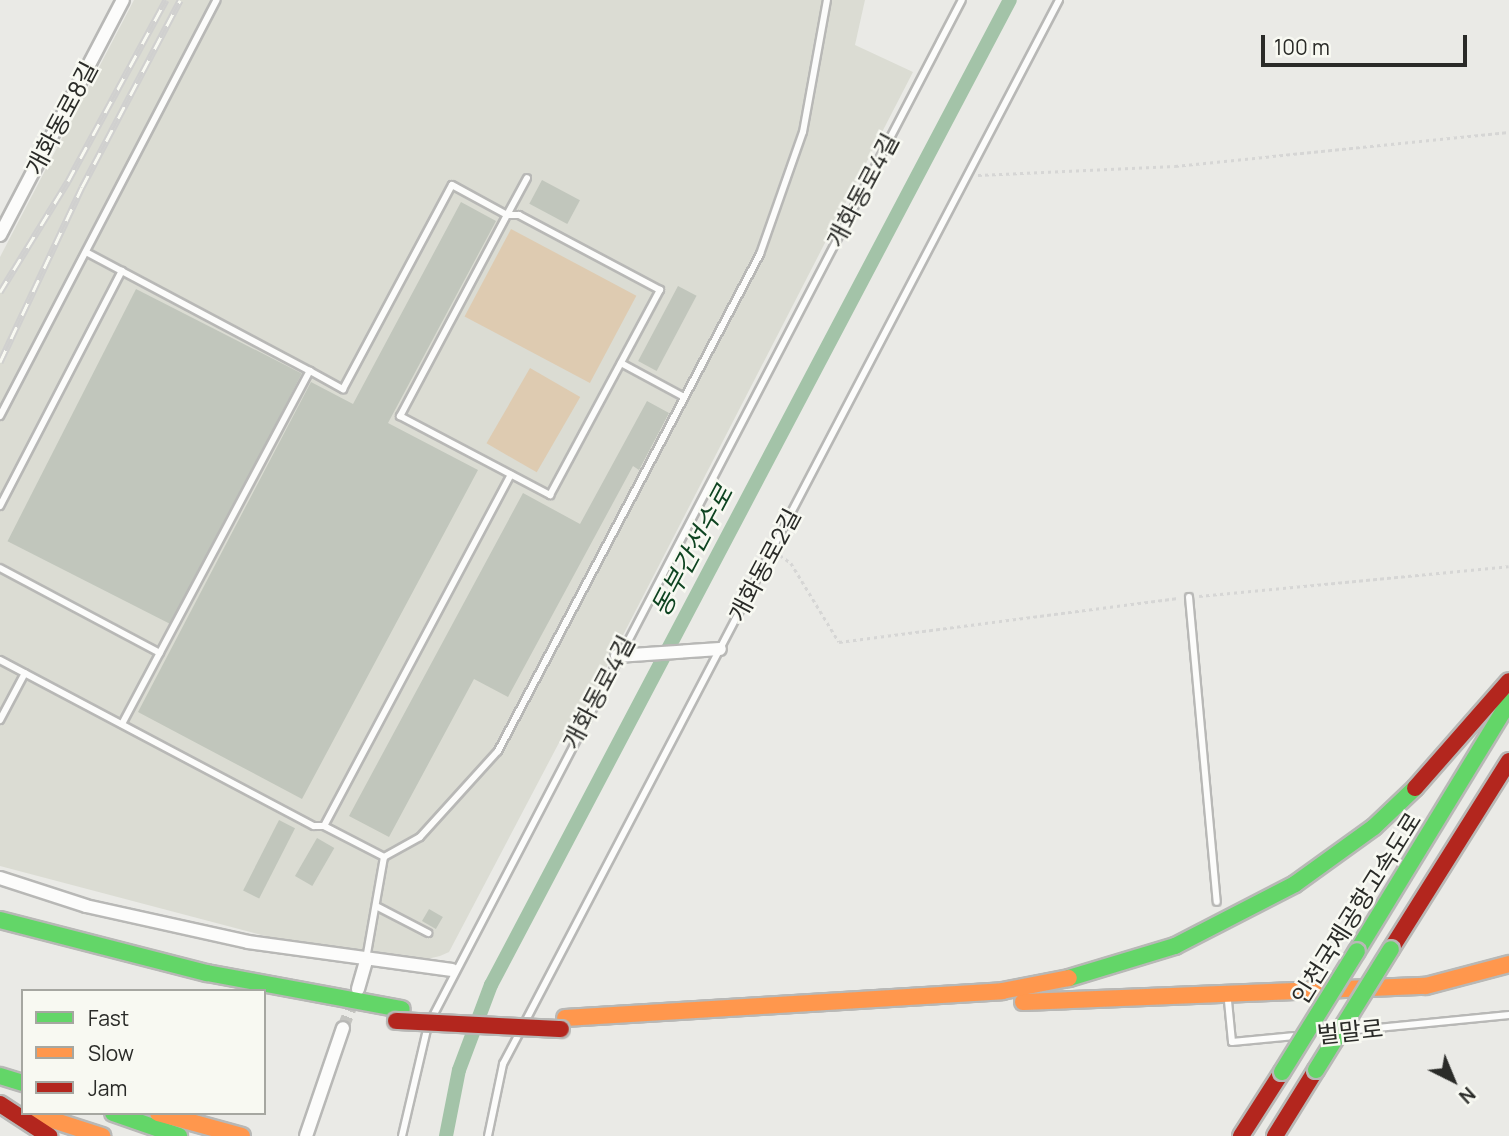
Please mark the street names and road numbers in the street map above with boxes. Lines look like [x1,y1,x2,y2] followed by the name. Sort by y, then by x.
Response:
[19,56,103,180] street label: 개화동로8길
[820,128,904,252] street label: 개화동로4길
[722,503,806,627] street label: 개화동로2길
[556,630,640,754] street label: 개화동로4길
[1285,807,1427,1009] street label: 인천국제공항고속도로
[1316,1013,1384,1049] street label: 벌말로

